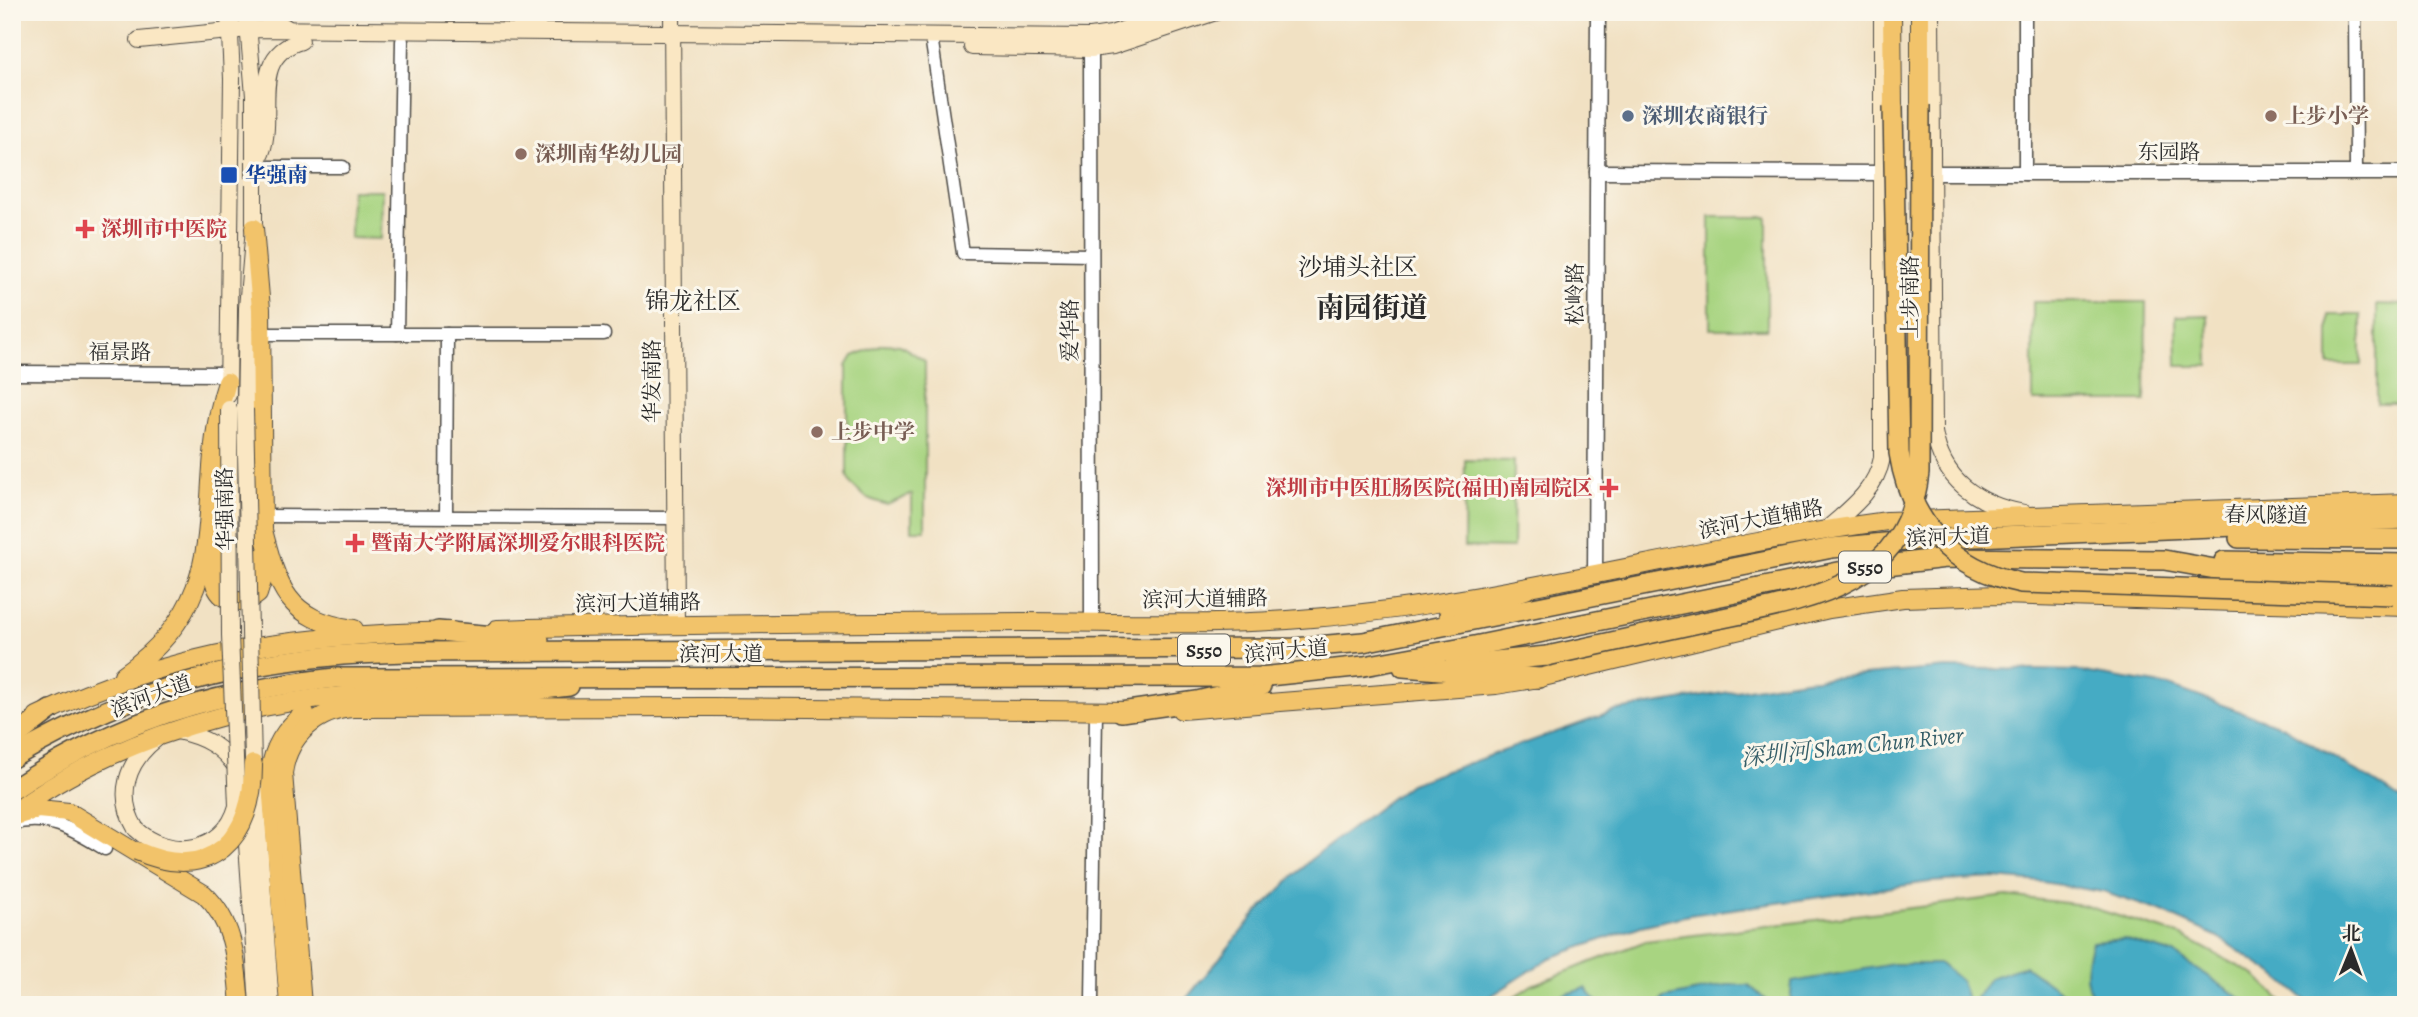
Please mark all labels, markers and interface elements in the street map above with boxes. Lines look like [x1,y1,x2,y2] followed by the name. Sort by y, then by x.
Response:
[1642,102,1768,130] place label: 深圳农商银行
[2285,102,2369,130] place label: 上步小学
[1620,108,1636,124] marker: 深圳农商银行
[2263,108,2279,124] marker: 上步小学
[2138,138,2201,166] street label: 东园路
[535,140,682,168] place label: 深圳南华幼儿园
[513,146,529,162] marker: 深圳南华幼儿园
[245,161,308,189] place label: 华强南
[219,165,239,185] marker: 华强南
[101,215,227,243] place label: 深圳市中医院
[75,219,95,239] marker: 深圳市中医院
[1298,251,1418,283] district label: 沙埔头社区
[1896,255,1924,339] street label: 上步南路
[1561,263,1589,326] street label: 松岭路
[645,285,741,317] district label: 锦龙社区
[1316,289,1428,327] district label: 南园街道
[1056,299,1084,362] street label: 爱华路
[89,338,152,366] street label: 福景路
[638,339,666,423] street label: 华发南路
[831,418,915,446] place label: 上步中学
[809,424,825,440] marker: 上步中学
[210,467,240,551] street label: 华强南路
[1266,474,1593,502] place label: 深圳市中医肛肠医院(福田)南园院区
[1599,478,1619,498] marker: 深圳市中医肛肠医院(福田)南园院区
[1696,493,1826,545] street label: 滨河大道辅路
[2224,500,2308,530] street label: 春风隧道
[1906,522,1990,552] street label: 滨河大道
[371,529,665,557] place label: 暨南大学附属深圳爱尔眼科医院
[345,533,365,553] marker: 暨南大学附属深圳爱尔眼科医院
[1839,552,1891,582] road number: S550
[1142,584,1268,614] street label: 滨河大道辅路
[575,588,701,618] street label: 滨河大道辅路
[1243,633,1329,669] street label: 滨河大道
[1178,635,1230,666] road number: S550
[679,640,763,668] street label: 滨河大道
[107,668,195,724] street label: 滨河大道
[1739,719,1966,774] water label: 深圳河 Sham Chun River
[2316,916,2386,986] north arrow
[2342,921,2361,947] text: 北

